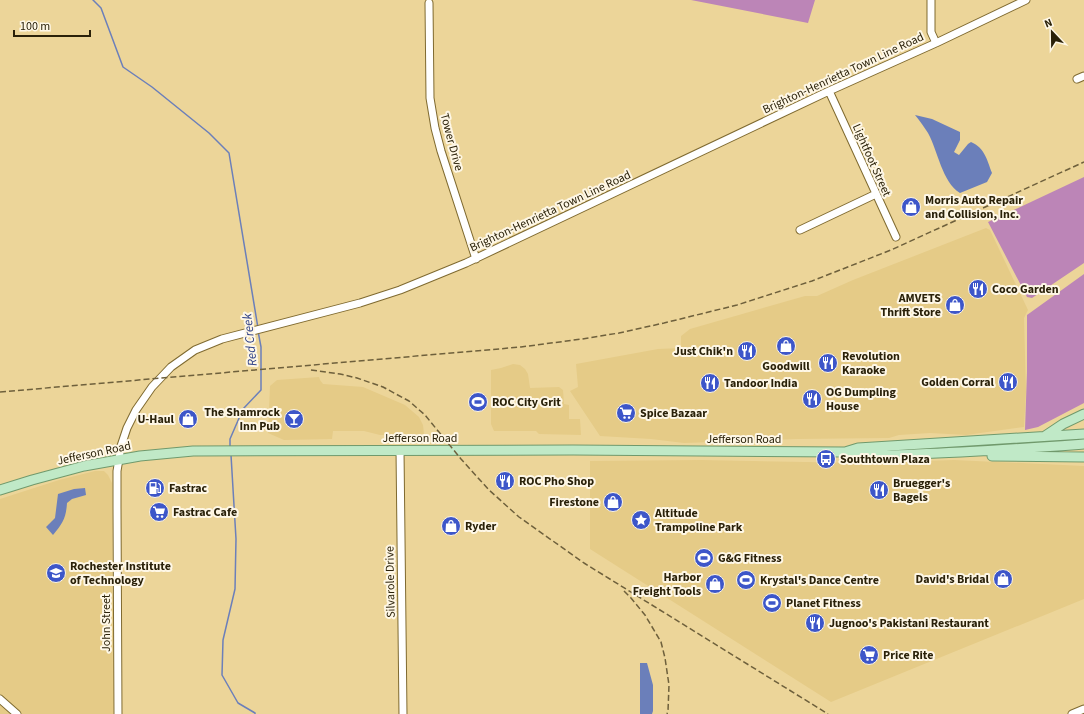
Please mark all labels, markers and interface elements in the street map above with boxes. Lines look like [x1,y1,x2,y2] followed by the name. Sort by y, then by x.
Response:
[14,12,90,38] scale bar
[1032,12,1072,52] north arrow
[1042,15,1055,32] text: N
[20,18,50,35] text: 100 m
[760,29,927,118] street label: Brighton-Henrietta Town Line Road
[436,111,467,173] street label: Tower Drive
[848,121,895,199] street label: Lightfoot Street
[467,167,634,256] street label: Brighton-Henrietta Town Line Road
[925,192,1023,223] place label: Morris Auto Repair and Collision, Inc.
[900,196,922,218] shop icon: Morris Auto Repair and Collision, Inc.
[967,278,989,300] restaurant icon: Coco Garden
[992,281,1059,298] place label: Coco Garden
[880,290,941,321] place label: AMVETS Thrift Store
[944,294,966,316] shop icon: AMVETS Thrift Store
[238,312,262,367] water label: Red Creek
[775,335,797,357] shop icon: Goodwill
[736,340,758,362] restaurant icon: Just Chik'n
[674,343,733,360] place label: Just Chik'n
[842,348,900,379] place label: Revolution Karaoke
[817,352,839,374] restaurant icon: Revolution Karaoke
[762,358,810,375] place label: Goodwill
[997,371,1019,393] restaurant icon: Golden Corral
[699,372,721,394] restaurant icon: Tandoor India
[921,374,995,391] place label: Golden Corral
[724,375,797,392] place label: Tandoor India
[826,384,896,415] place label: OG Dumpling House
[801,388,823,410] restaurant icon: OG Dumpling House
[467,391,489,413] sports icon: ROC City Grit
[492,394,561,411] place label: ROC City Grit
[615,402,637,424] supermarket icon: Spice Bazaar
[204,404,280,435] place label: The Shamrock Inn Pub
[640,405,707,422] place label: Spice Bazaar
[177,408,199,430] shop icon: U-Haul
[283,408,305,430] bar icon: The Shamrock Inn Pub
[137,411,175,428] place label: U-Haul
[383,430,457,447] street label: Jefferson Road
[707,431,781,448] street label: Jefferson Road
[56,437,132,470] street label: Jefferson Road
[815,448,837,470] bus stop icon: Southtown Plaza
[840,451,930,468] place label: Southtown Plaza
[494,470,516,492] restaurant icon: ROC Pho Shop
[519,473,594,490] place label: ROC Pho Shop
[893,475,950,506] place label: Bruegger's Bagels
[144,477,166,499] fuel station icon: Fastrac
[868,479,890,501] restaurant icon: Bruegger's Bagels
[169,480,208,497] place label: Fastrac
[602,491,624,513] shop icon: Firestone
[549,494,599,511] place label: Firestone
[148,501,170,523] supermarket icon: Fastrac Cafe
[173,504,237,521] place label: Fastrac Cafe
[654,505,743,536] place label: Altitude Trampoline Park
[630,509,652,531] place icon: Altitude Trampoline Park
[440,515,462,537] shop icon: Ryder
[465,518,497,535] place label: Ryder
[381,546,400,618] street label: Silvarole Drive
[693,547,715,569] sports icon: G&G Fitness
[718,550,782,567] place label: G&G Fitness
[70,558,171,589] place label: Rochester Institute of Technology
[45,562,67,584] school or university icon: Rochester Institute of Technology
[992,568,1014,590] shop icon: David's Bridal
[633,569,701,600] place label: Harbor Freight Tools
[735,569,757,591] sports icon: Krystal's Dance Centre
[916,571,990,588] place label: David's Bridal
[760,572,879,589] place label: Krystal's Dance Centre
[704,573,726,595] shop icon: Harbor Freight Tools
[761,592,783,614] sports icon: Planet Fitness
[98,594,115,652] street label: John Street
[786,595,861,612] place label: Planet Fitness
[804,612,826,634] restaurant icon: Jugnoo's Pakistani Restaurant
[829,615,989,632] place label: Jugnoo's Pakistani Restaurant
[858,644,880,666] supermarket icon: Price Rite
[883,647,933,664] place label: Price Rite

